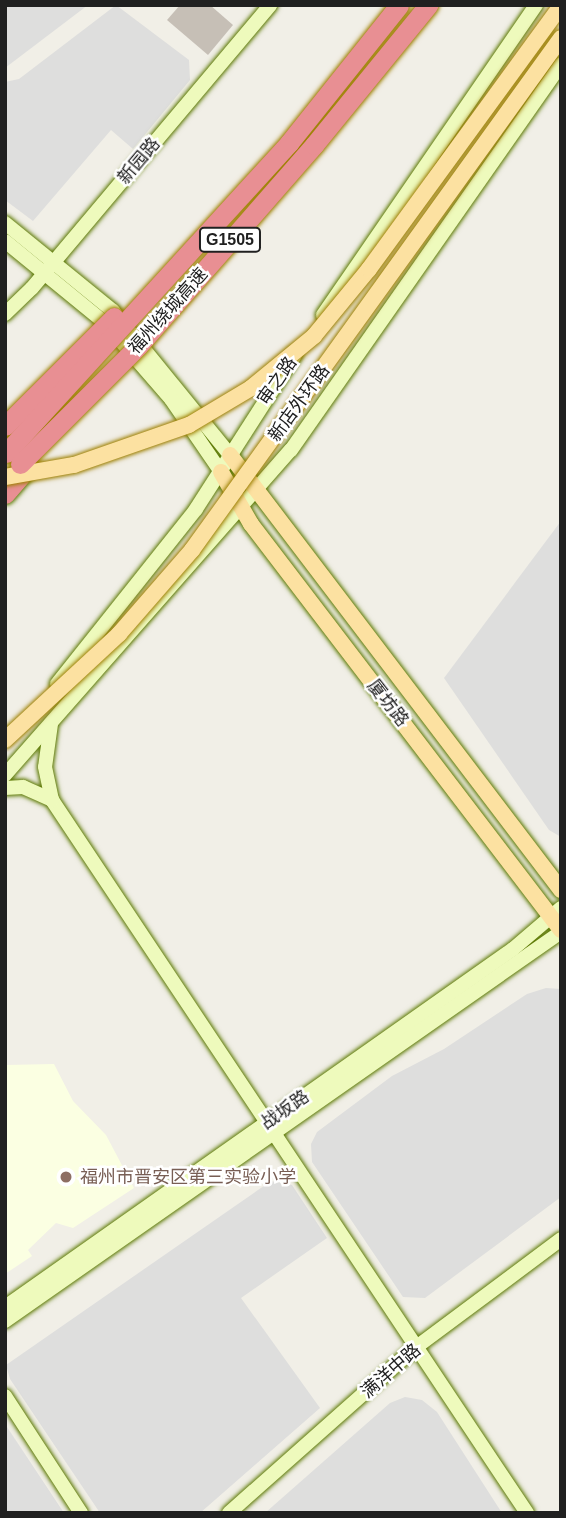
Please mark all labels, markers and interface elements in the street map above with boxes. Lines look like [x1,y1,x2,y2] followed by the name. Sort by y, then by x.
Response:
[113,133,165,189] street label: 新园路
[198,228,262,252] road number: G1505
[124,264,212,358] street label: 福州绕城高速
[253,353,301,409] street label: 审之路
[264,360,334,446] street label: 新店外环路
[363,675,413,731] street label: 厦坊路
[257,1086,313,1134] street label: 战坂路
[80,1166,296,1188] place label: 福州市晋安区第三实验小学
[58,1169,74,1185] marker: 福州市晋安区第三实验小学
[357,1339,425,1403] street label: 满洋中路

